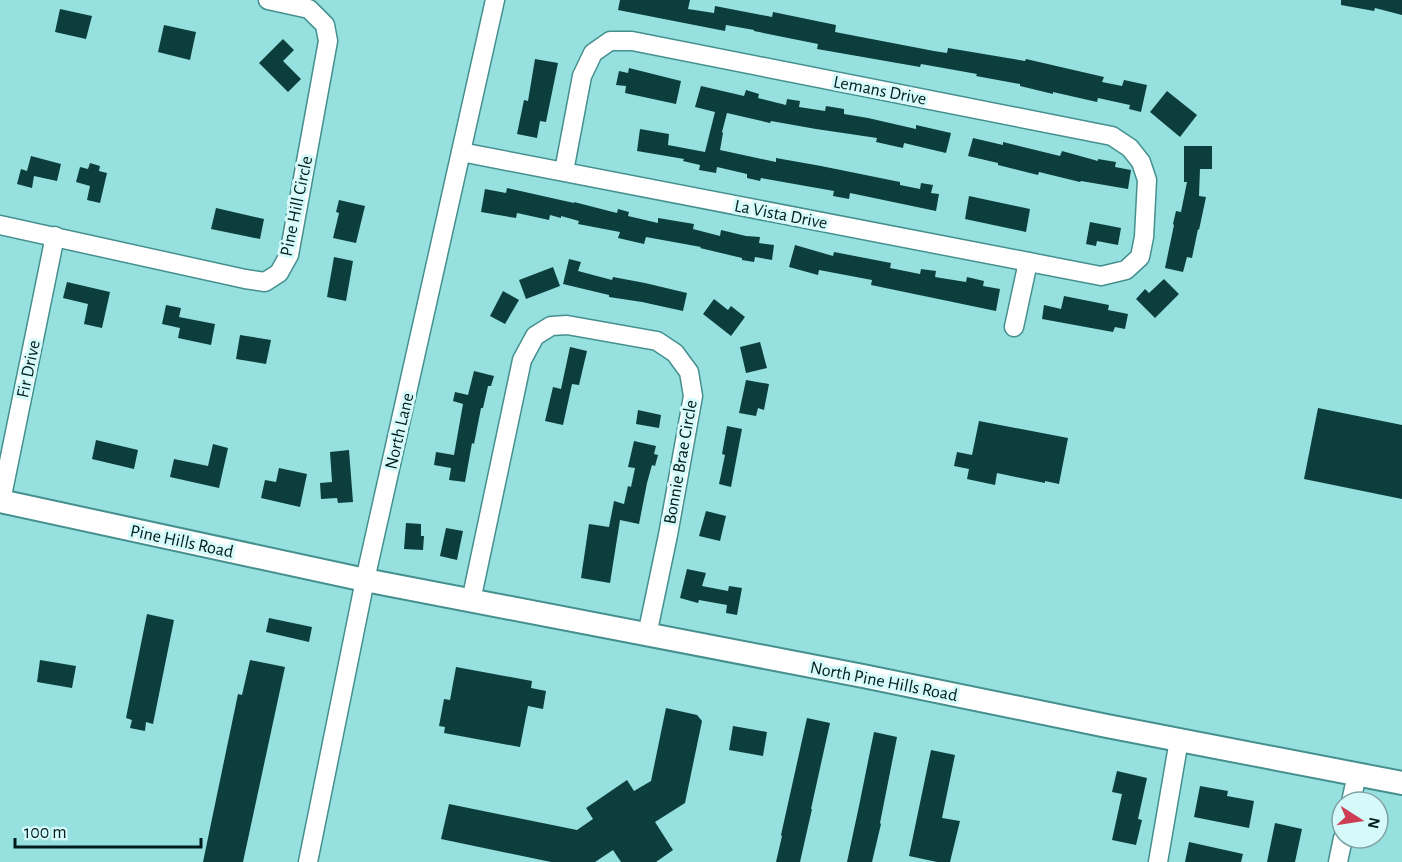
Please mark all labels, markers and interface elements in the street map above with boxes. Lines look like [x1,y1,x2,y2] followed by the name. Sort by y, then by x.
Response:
[832,73,928,109] street label: Lemans Drive
[278,154,316,258] street label: Pine Hill Circle
[733,197,829,233] street label: La Vista Drive
[14,339,44,400] street label: Fir Drive
[382,391,417,471] street label: North Lane
[661,399,701,526] street label: Bonnie Brae Circle
[128,522,235,562] street label: Pine Hills Road
[809,659,959,705] street label: North Pine Hills Road
[1330,790,1390,850] north arrow
[15,811,201,849] scale bar
[1365,816,1383,830] text: N
[24,824,67,842] text: 100 m

